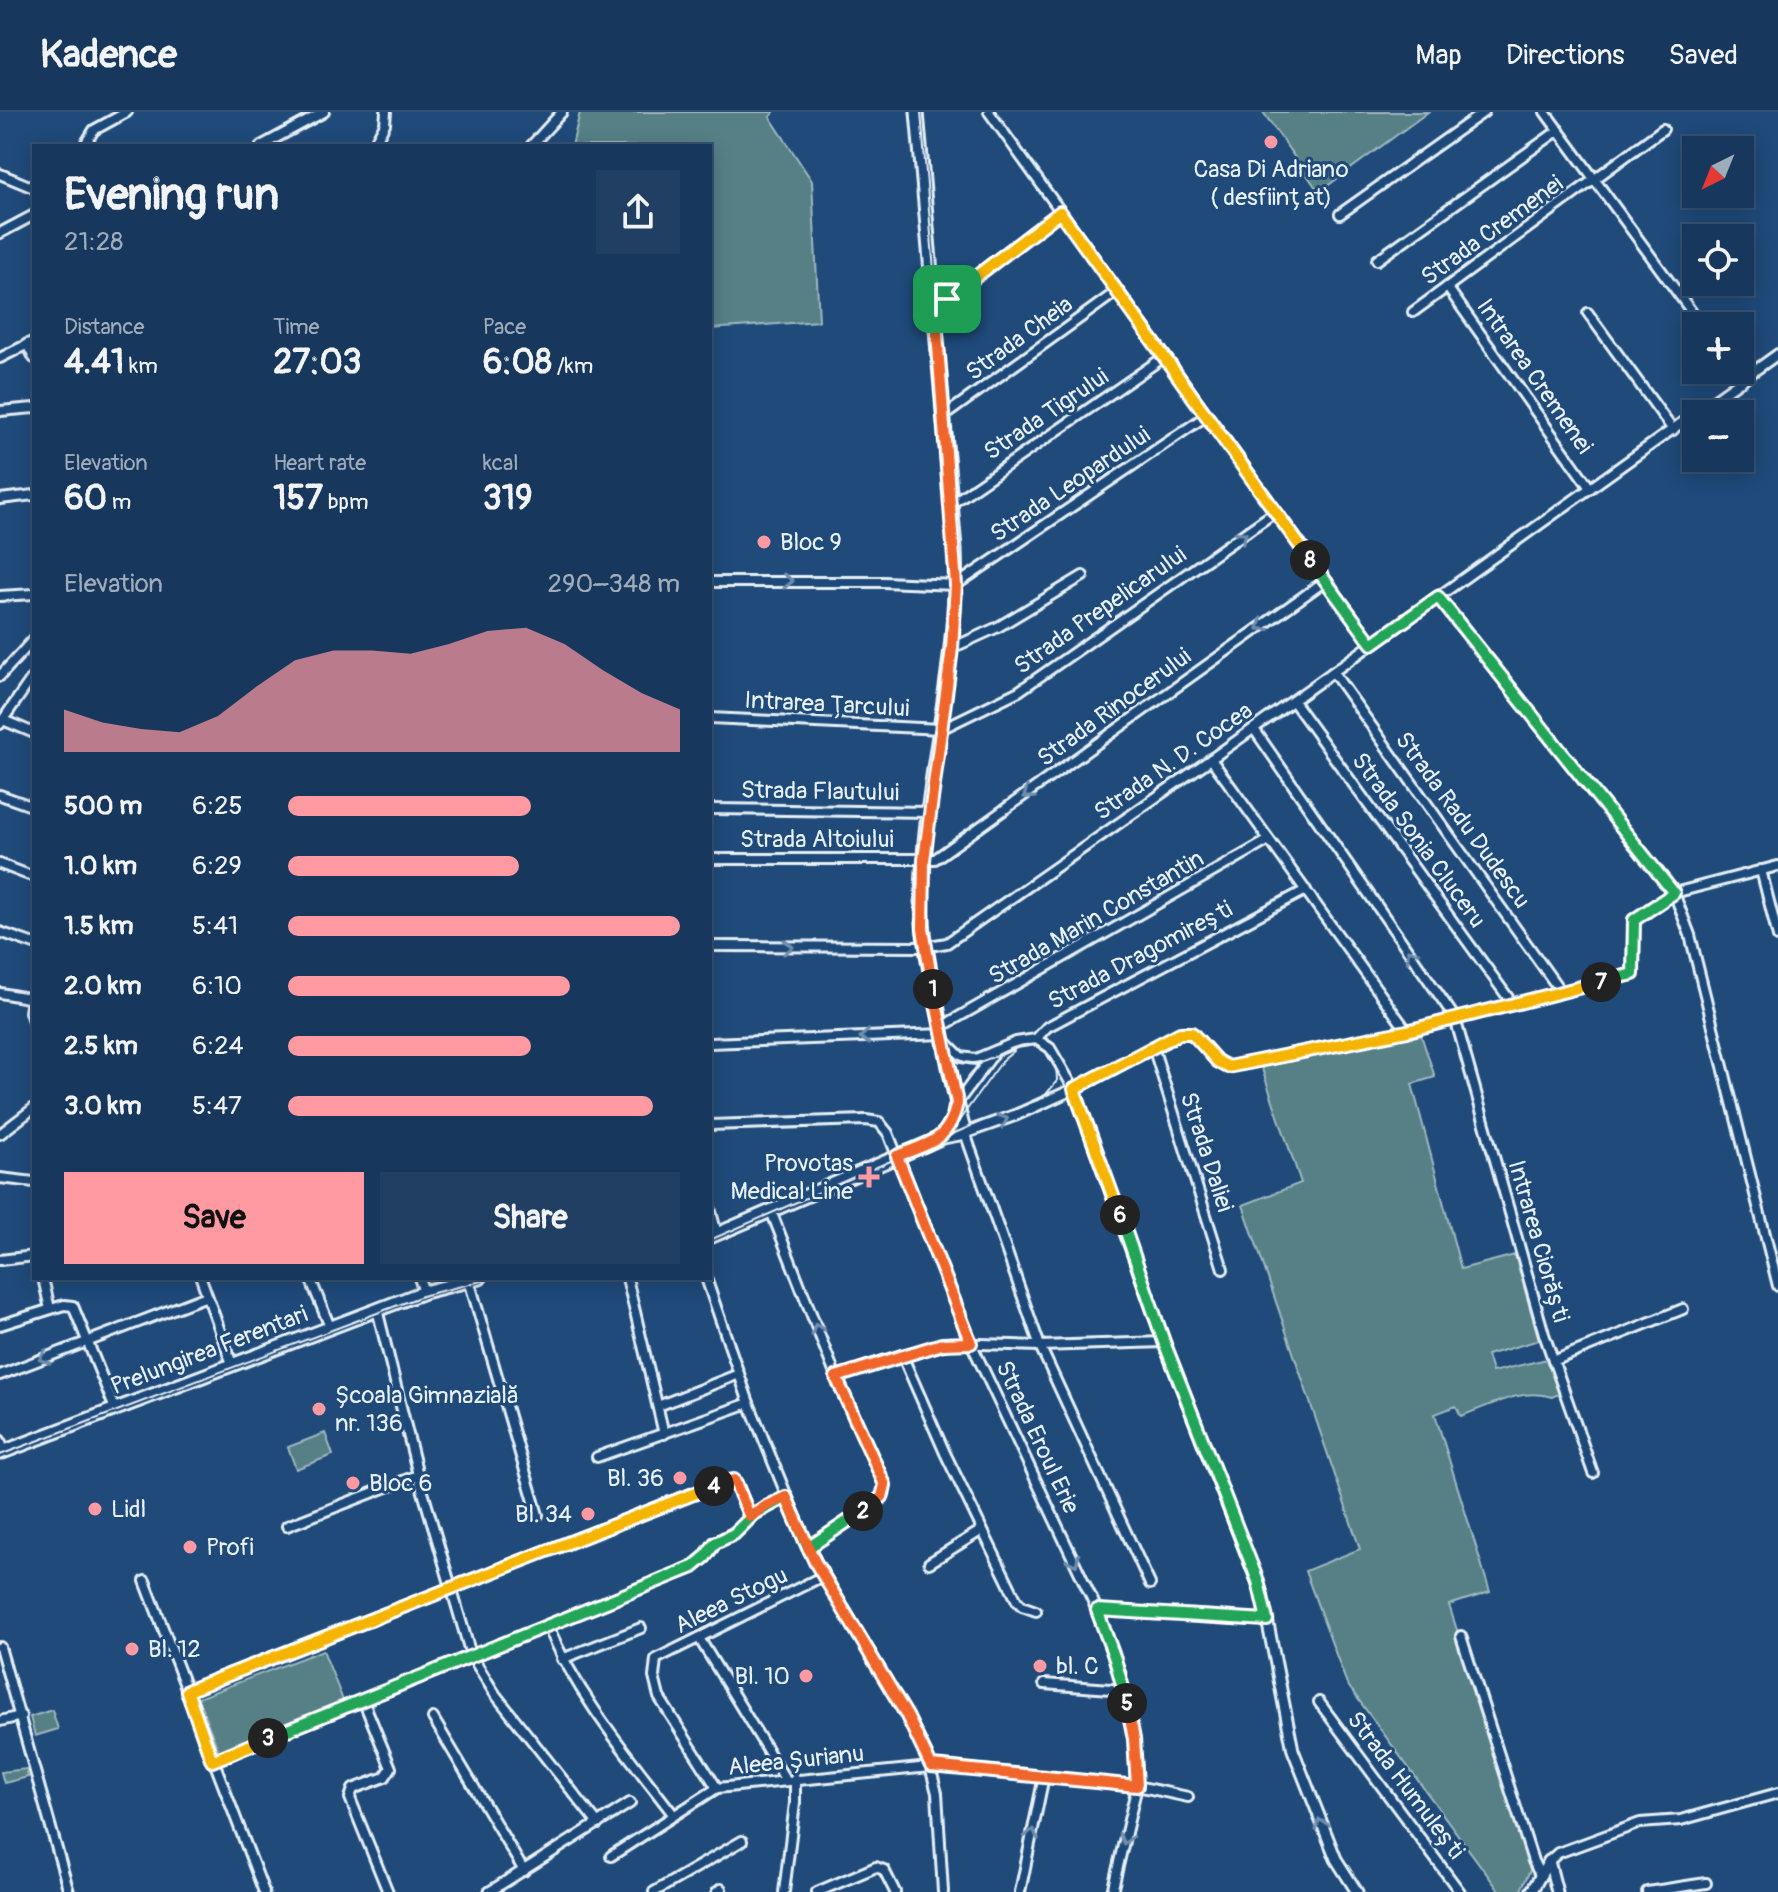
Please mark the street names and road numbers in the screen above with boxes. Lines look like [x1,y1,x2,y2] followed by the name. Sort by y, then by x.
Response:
[1416,169,1569,292] street label: Strada Cremenei
[960,290,1078,387] street label: Strada Cheia
[1470,293,1599,459] street label: Intrarea Cremenei
[979,362,1114,467] street label: Strada Tigrului
[985,420,1156,549] street label: Strada Leopardului
[1009,540,1192,681] street label: Strada Prepelicarului
[1032,642,1197,773] street label: Strada Rinocerului
[744,686,910,723] street label: Intrarea Țarcului
[1089,696,1258,827] street label: Strada N. D. Cocea
[1389,726,1536,914] street label: Strada Radu Dudescu
[1345,747,1492,934] street label: Strada Sonia Cluceru
[741,776,899,807] street label: Strada Flautului
[740,825,894,854] street label: Strada Altoiului
[984,844,1209,991] street label: Strada Marin Constantin
[1043,895,1237,1016] street label: Strada Dragomirești
[1174,1089,1239,1216] street label: Strada Daliei
[1502,1157,1575,1325] street label: Intrarea Ciorăști
[107,1300,312,1401] street label: Prelungirea Ferentari
[990,1356,1086,1518] street label: Strada Eroul Erie
[670,1561,792,1640] street label: Aleea Stogu
[1341,1706,1471,1865] street label: Strada Humulești
[727,1739,866,1782] street label: Aleea Șurianu

